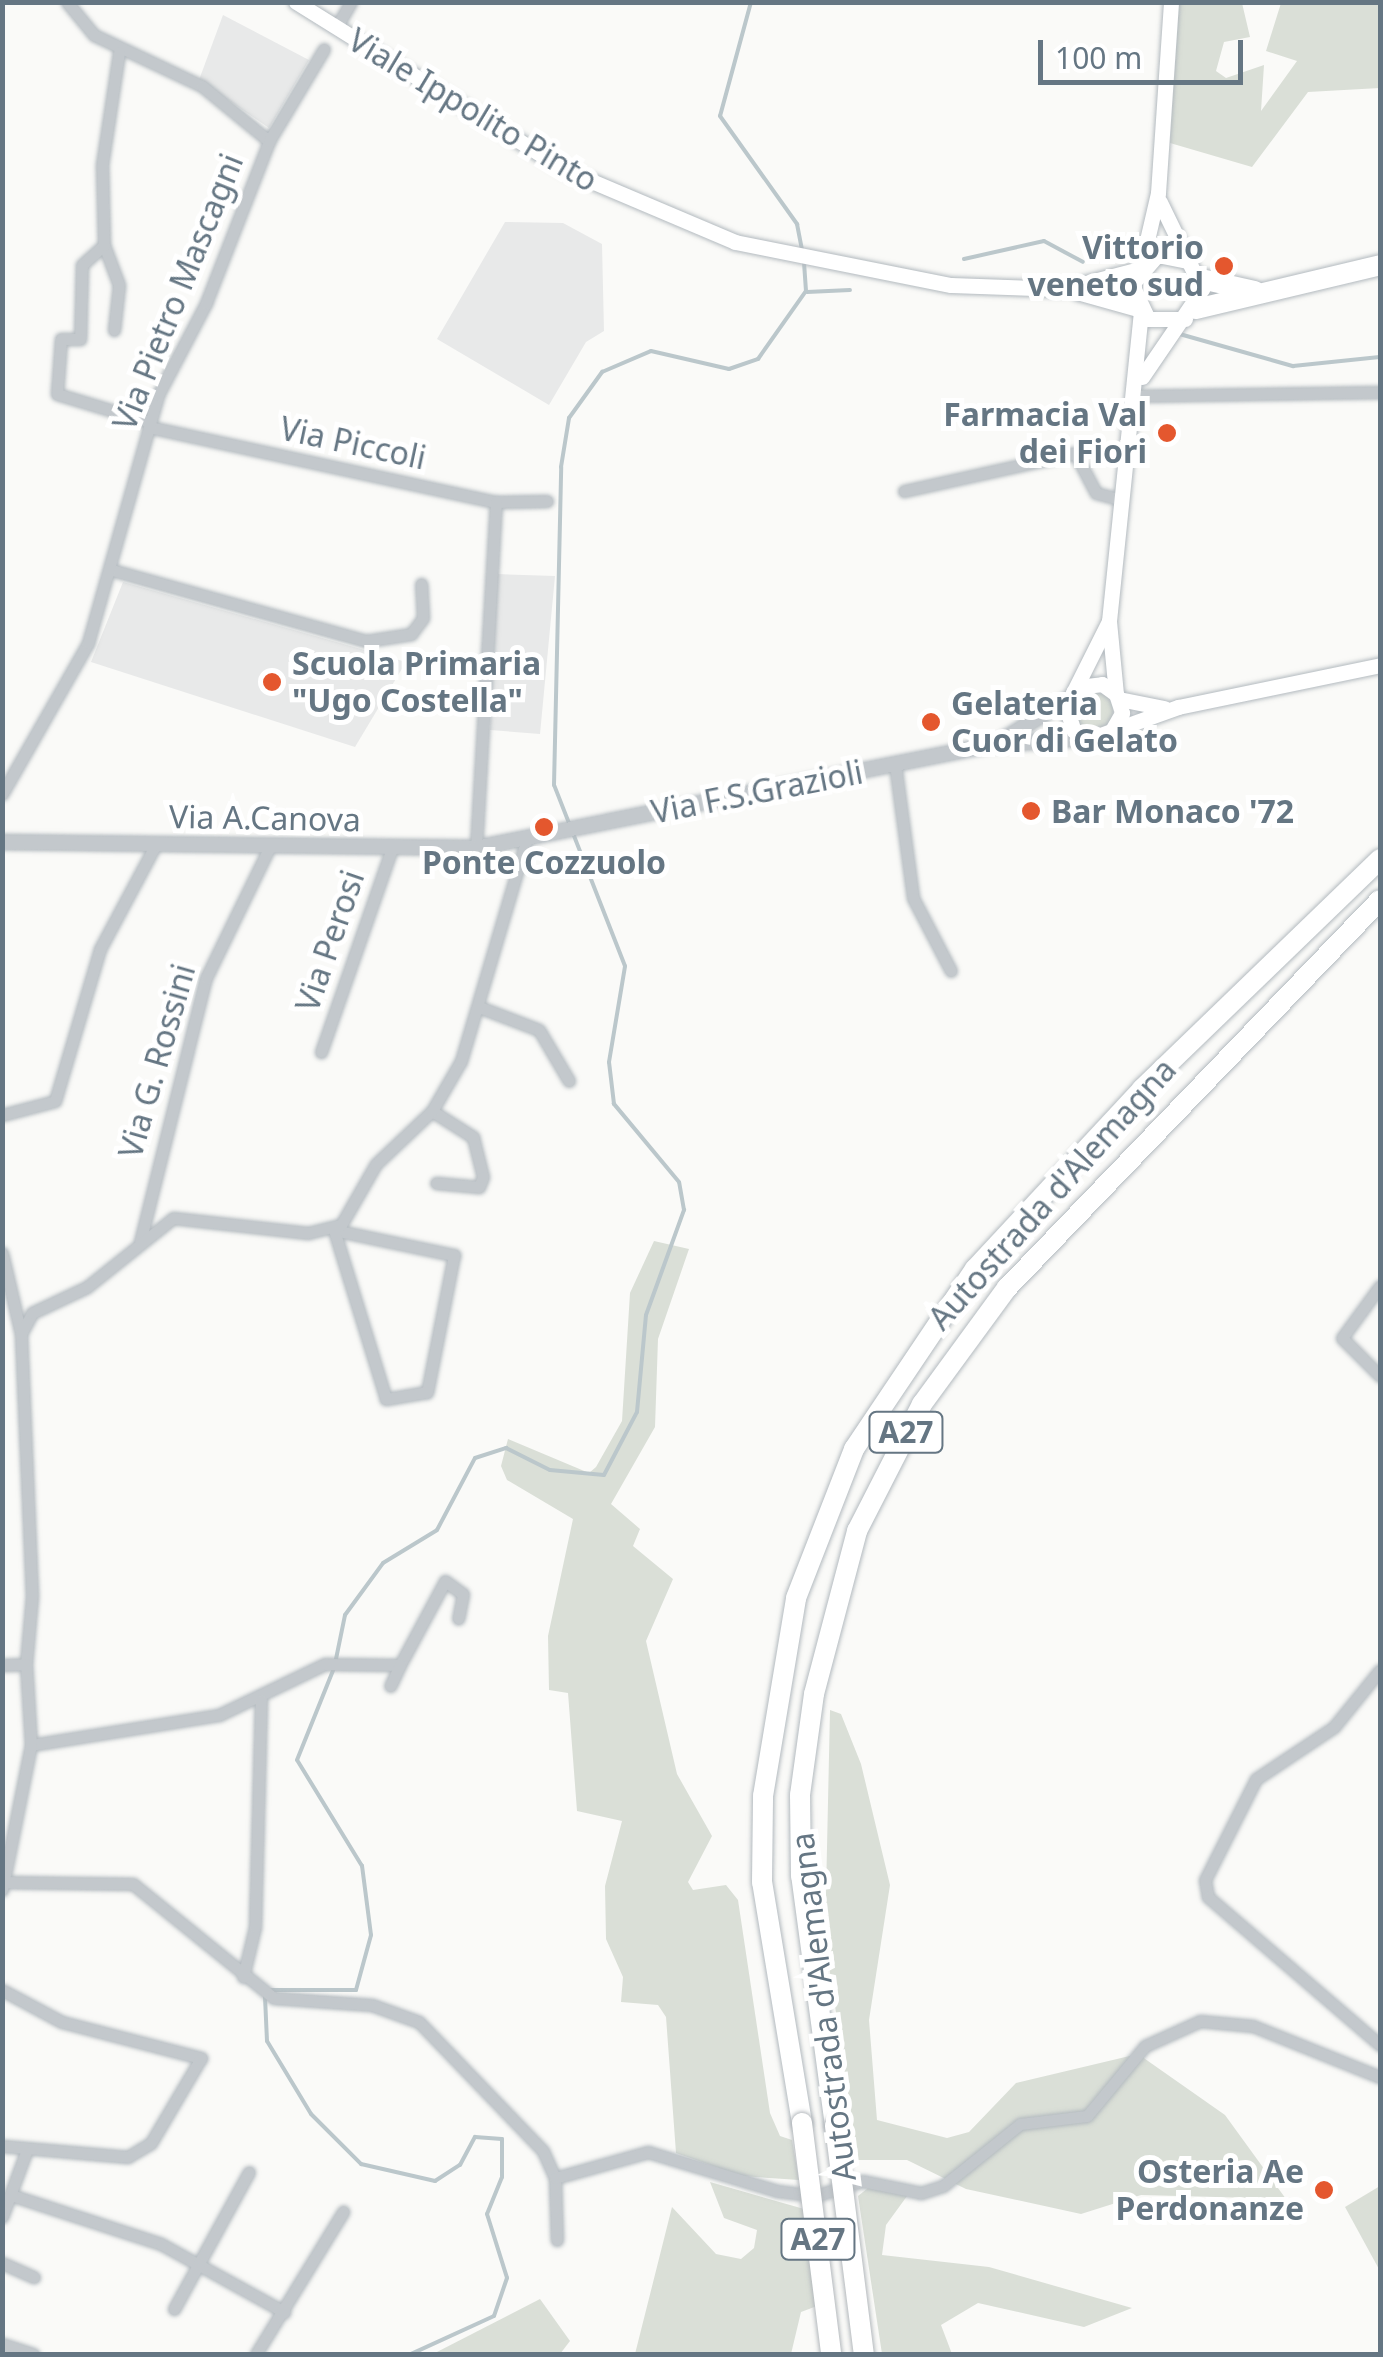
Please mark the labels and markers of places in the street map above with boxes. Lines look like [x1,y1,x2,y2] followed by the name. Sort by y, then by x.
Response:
[1027,229,1204,304] place label: Vittorio veneto sud
[1213,255,1235,277] marker: Vittorio veneto sud
[943,396,1147,471] place label: Farmacia Val dei Fiori
[1156,422,1178,444] marker: Farmacia Val dei Fiori
[292,645,541,720] place label: Scuola Primaria "Ugo Costella"
[261,671,283,693] marker: Scuola Primaria "Ugo Costella"
[951,685,1178,760] place label: Gelateria Cuor di Gelato
[920,711,942,733] marker: Gelateria Cuor di Gelato
[1051,792,1294,830] place label: Bar Monaco '72
[1020,800,1042,822] marker: Bar Monaco '72
[533,816,555,838] marker: Ponte Cozzuolo
[422,843,666,881] place label: Ponte Cozzuolo
[1115,2153,1304,2228] place label: Osteria Ae Perdonanze
[1313,2179,1335,2201] marker: Osteria Ae Perdonanze

